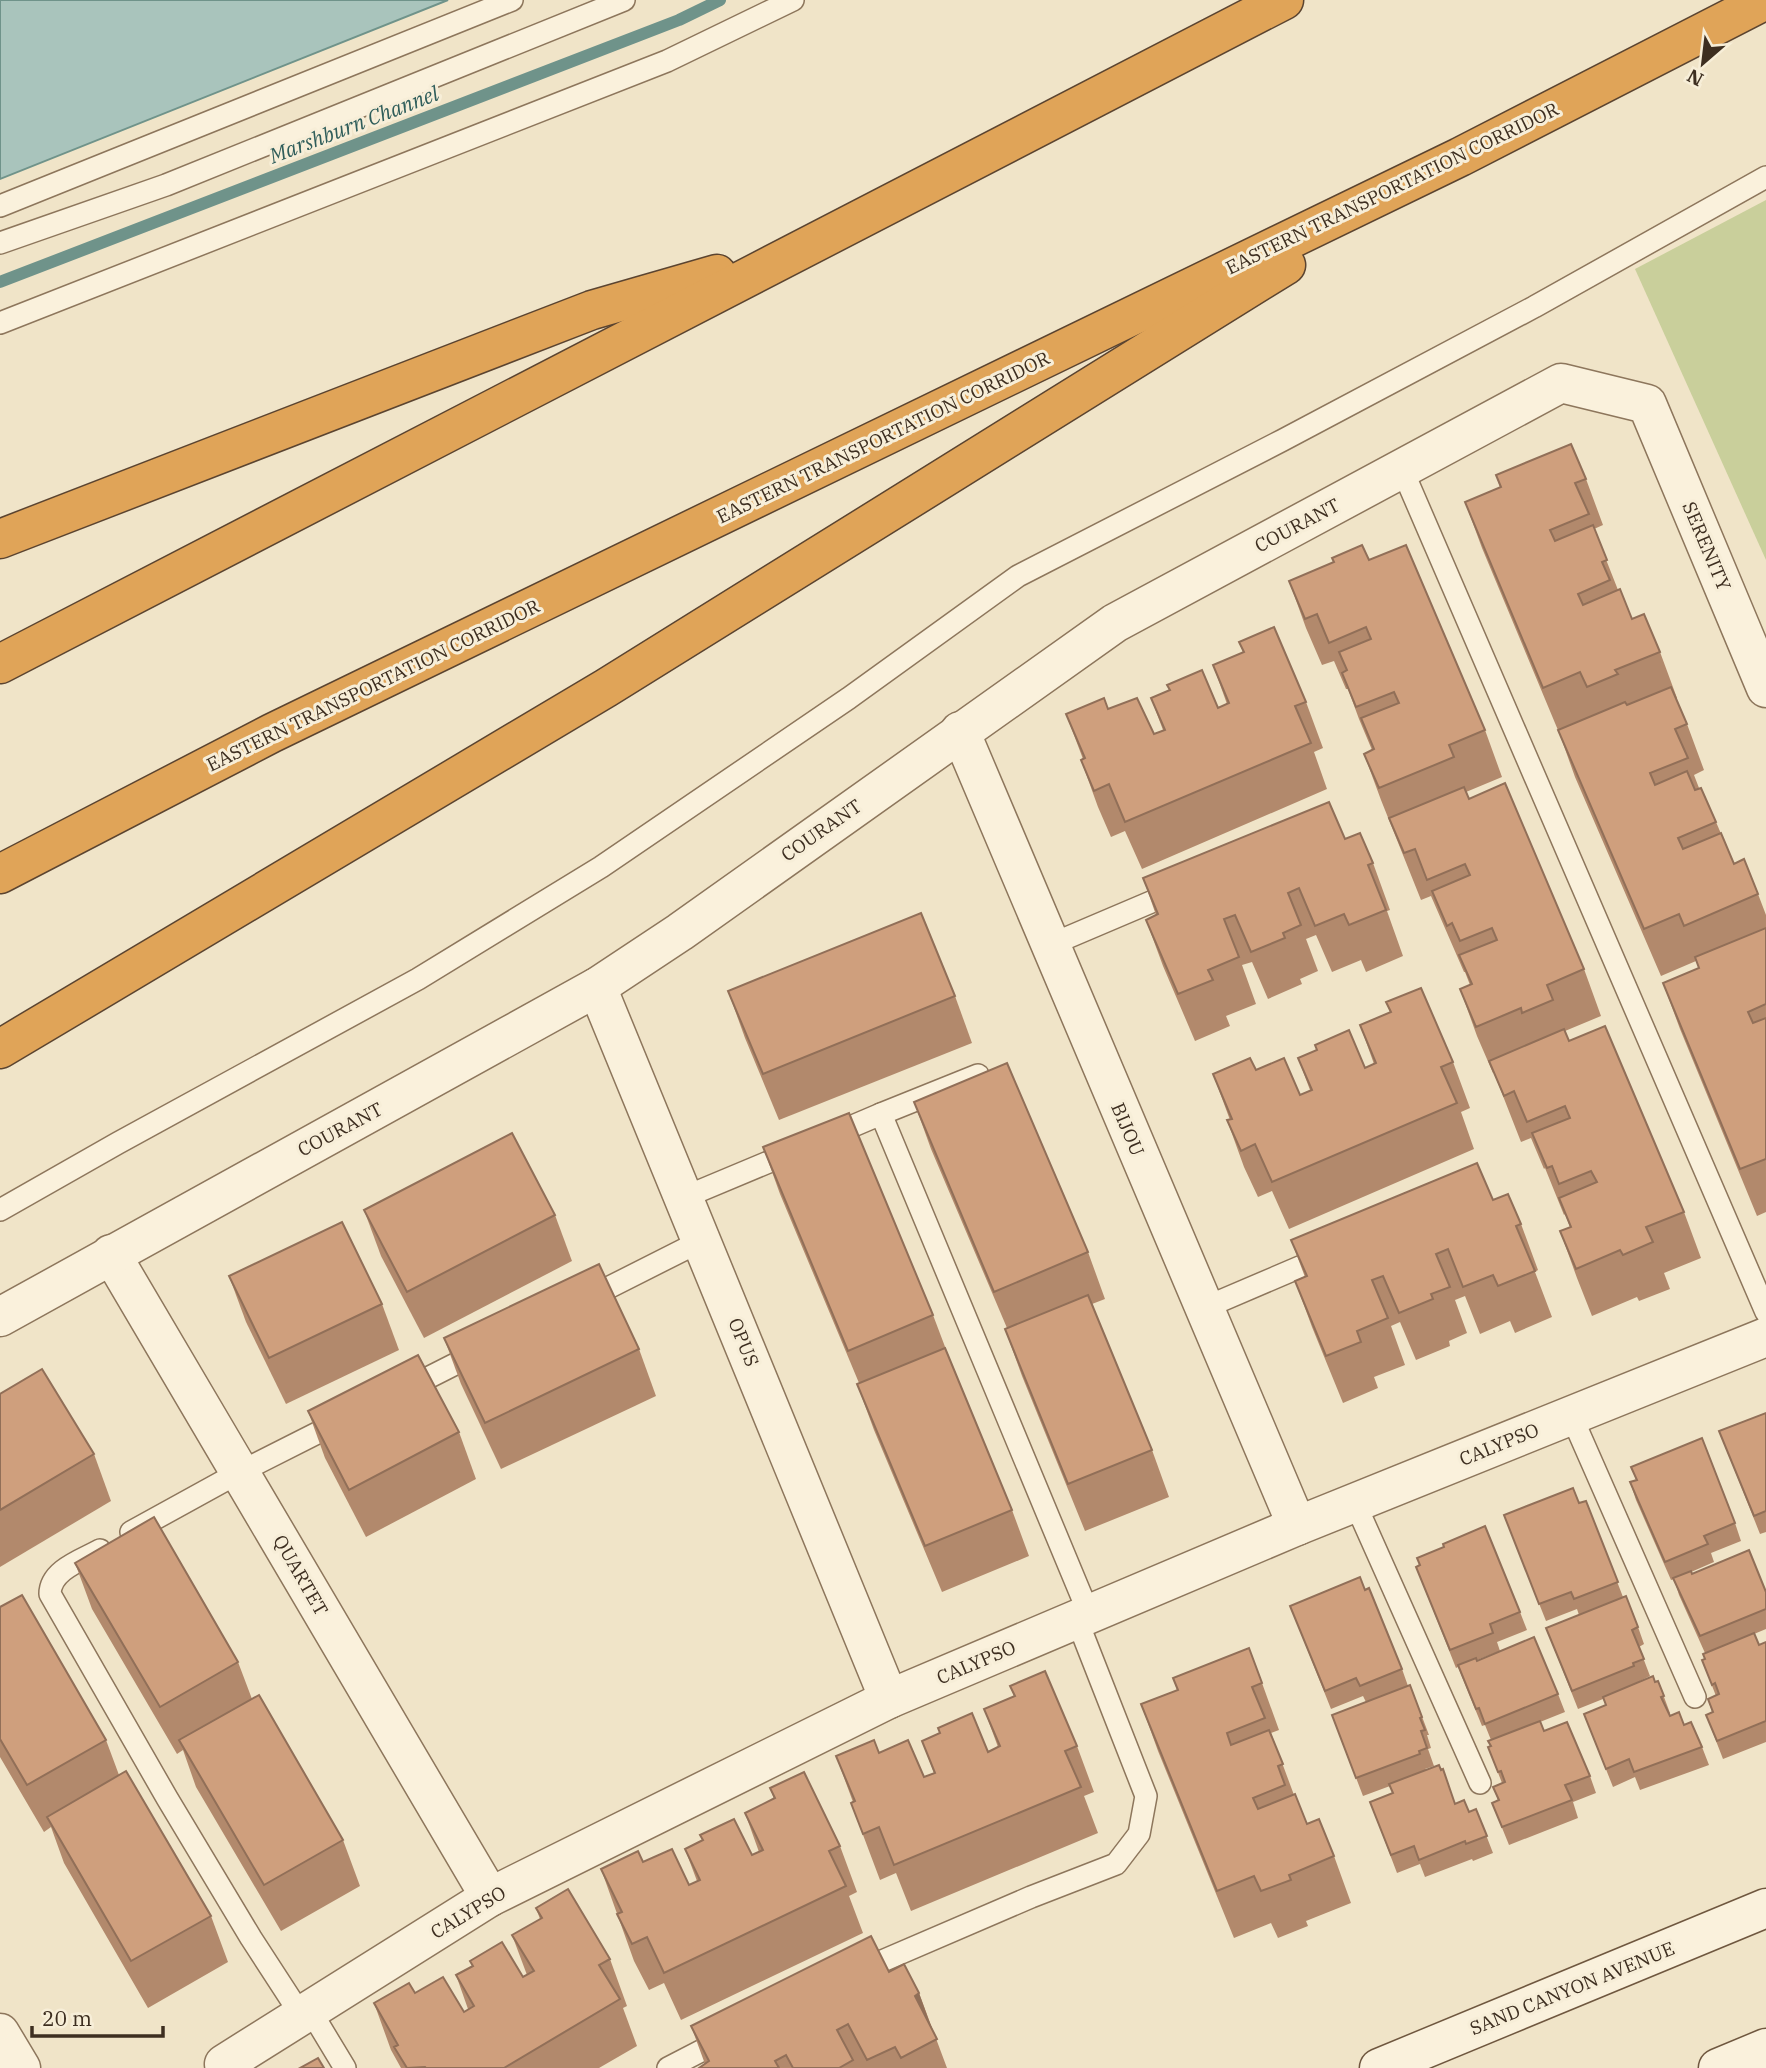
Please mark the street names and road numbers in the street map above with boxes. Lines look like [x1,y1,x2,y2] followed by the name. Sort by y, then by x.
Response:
[1222,97,1563,279] street label: EASTERN TRANSPORTATION CORRIDOR
[713,346,1054,528] street label: EASTERN TRANSPORTATION CORRIDOR
[1250,493,1344,557] street label: COURANT
[1678,498,1736,594] street label: SERENITY
[203,594,544,776] street label: EASTERN TRANSPORTATION CORRIDOR
[776,794,866,866] street label: COURANT
[293,1097,387,1161] street label: COURANT
[1106,1099,1150,1159] street label: BIJOU
[723,1314,765,1370] street label: OPUS
[1456,1417,1542,1471] street label: CALYPSO
[268,1530,334,1620] street label: QUARTET
[933,1635,1019,1689] street label: CALYPSO
[426,1880,510,1944] street label: CALYPSO
[1466,1936,1678,2040] street label: SAND CANYON AVENUE

